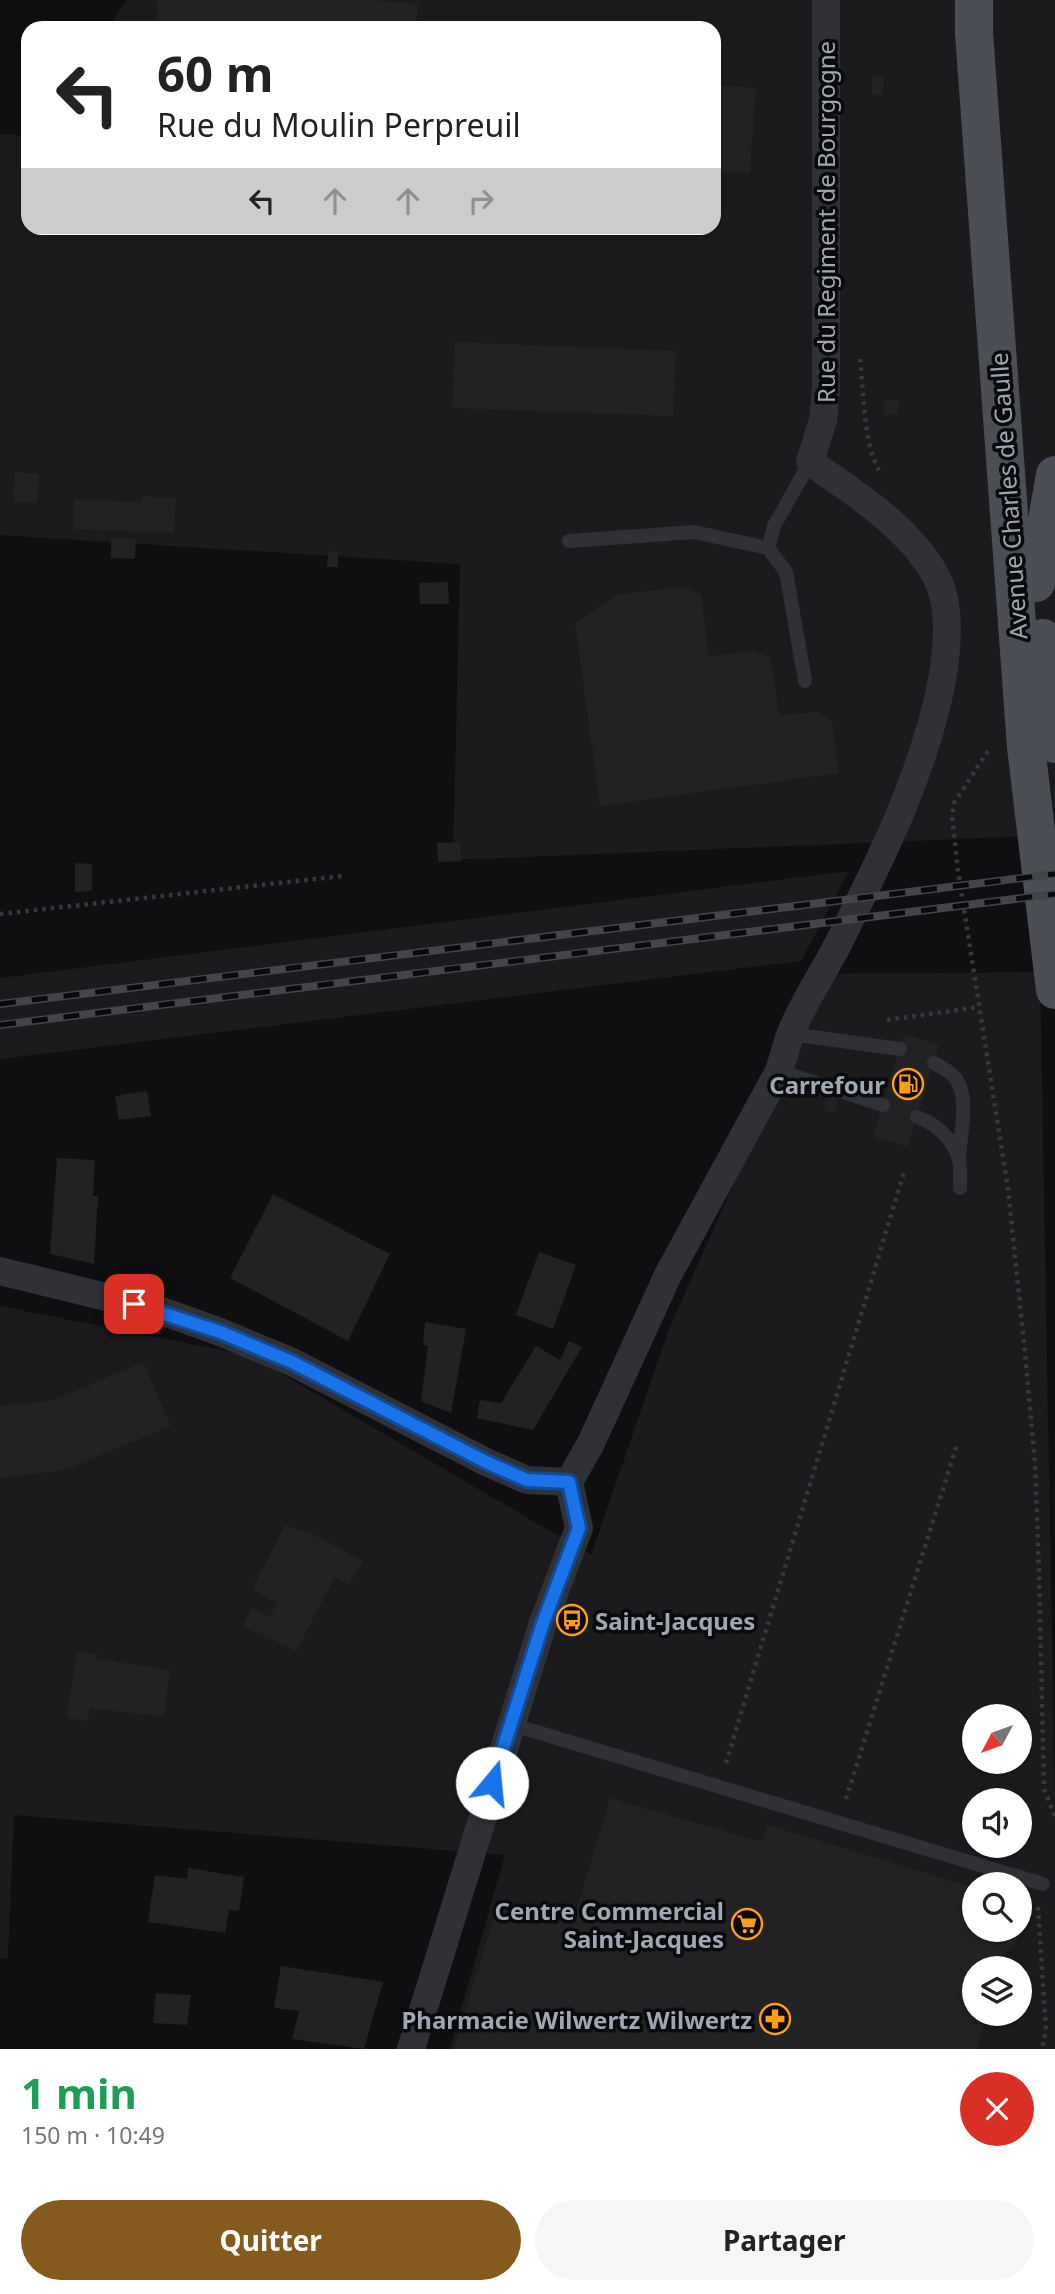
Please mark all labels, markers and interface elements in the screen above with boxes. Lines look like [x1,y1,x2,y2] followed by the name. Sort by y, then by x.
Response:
[157,40,274,106] text: 60 m
[809,41,842,403] street label: Rue du Regiment de Bourgogne
[42,49,133,140] icon: left
[157,103,521,146] text: Rue du Moulin Perpreuil
[243,182,281,220] icon: left
[316,182,354,220] icon: ahead
[389,182,427,220] icon: ahead
[462,182,500,220] icon: right
[982,351,1034,641] street label: Avenue Charles de Gaulle
[891,1067,925,1101] fuel station icon: Carrefour
[769,1068,885,1101] place label: Carrefour
[104,1274,164,1334] pin
[115,1285,153,1323] icon: arrive
[555,1603,589,1637] bus stop icon: Saint-Jacques
[595,1604,755,1637] place label: Saint-Jacques
[962,1704,1032,1774] north arrow
[962,1704,1032,2026] map controls
[455,1746,529,1820] position arrow
[962,1788,1032,1858] button: sound
[962,1872,1032,1942] button: search
[495,1894,724,1955] place label: Centre Commercial Saint-Jacques
[730,1907,764,1941] supermarket icon: Centre Commercial Saint-Jacques
[962,1956,1032,2026] button: layers
[758,2002,792,2036] pharmacy icon: Pharmacie Wilwertz Wilwertz
[401,2003,752,2036] place label: Pharmacie Wilwertz Wilwertz
[21,2064,137,2121] text: 1 min
[960,2072,1034,2146] button: close
[21,2119,165,2151] text: 150 m · 10:49
[21,2200,521,2280] button: Quitter
[535,2200,1034,2280] button: Partager

